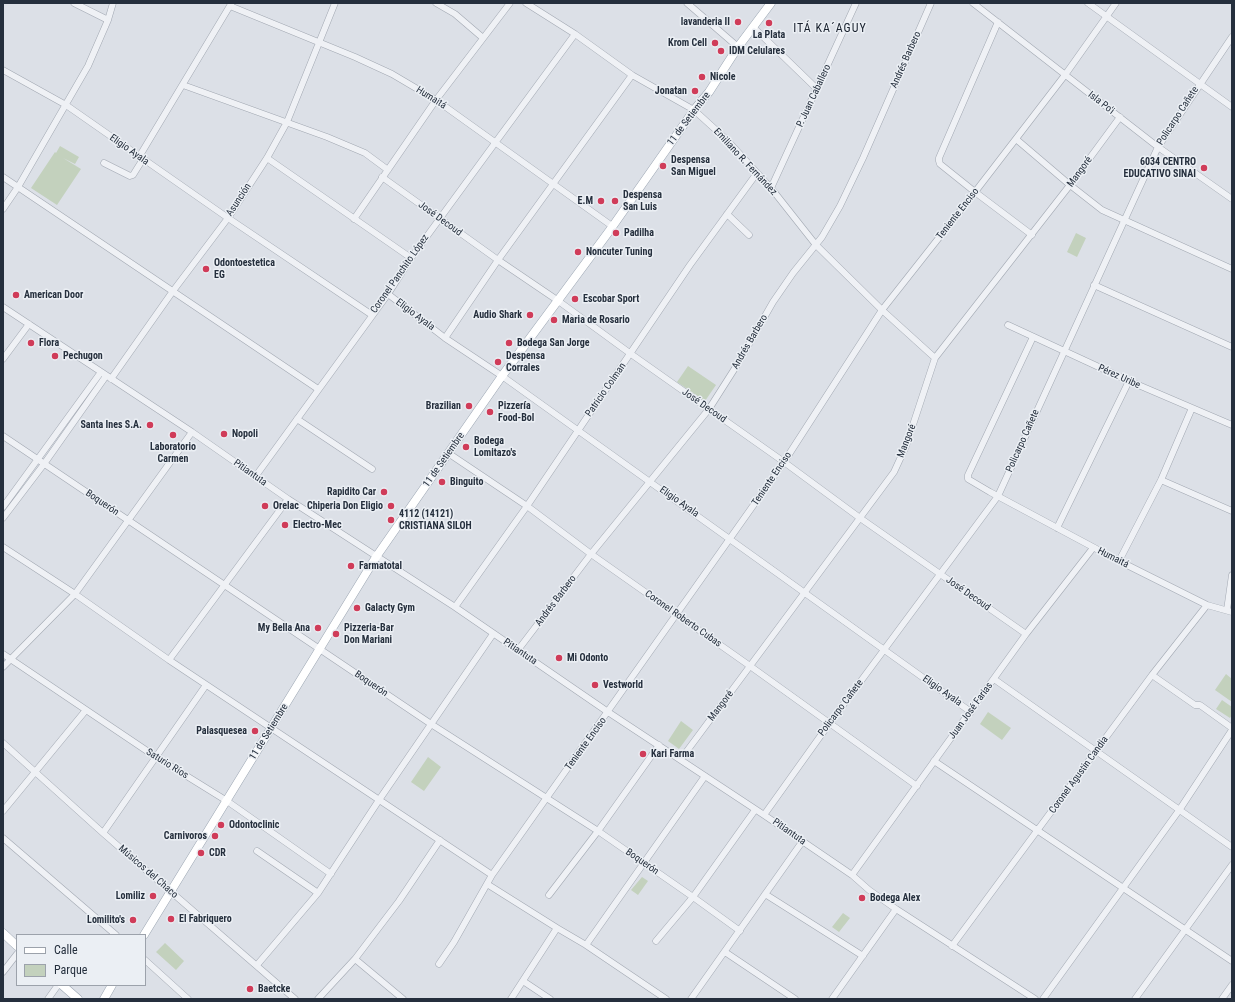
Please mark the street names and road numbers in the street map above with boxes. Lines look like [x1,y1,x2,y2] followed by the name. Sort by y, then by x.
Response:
[888,30,924,90] street label: Andrés Barbero
[794,63,834,129] street label: P. Juan Caballero
[414,84,448,112] street label: Humaitá
[1155,84,1201,148] street label: Policarpo Cañete
[1085,89,1117,117] street label: Isla Po'i
[665,90,713,148] street label: 11 de Setiembre
[711,126,779,198] street label: Emiliano R. Fernández
[107,132,151,168] street label: Eligio Ayala
[1065,154,1095,190] street label: Mangoré
[224,181,254,219] street label: Asunción
[934,186,982,242] street label: Teniente Enciso
[416,199,464,239] street label: José Decoud
[368,232,432,316] street label: Coronel Panchito López
[393,296,437,334] street label: Eligio Ayala
[730,313,770,371] street label: Andrés Barbero
[583,361,629,419] street label: Patricio Colman
[1096,362,1142,392] street label: Pérez Uribe
[680,386,728,426] street label: José Decoud
[1004,408,1042,474] street label: Policarpo Cañete
[895,423,919,459] street label: Mangoré
[421,430,467,490] street label: 11 de Setiembre
[750,450,794,508] street label: Teniente Enciso
[231,457,269,489] street label: Pitiantuta
[657,484,701,520] street label: Eligio Ayala
[83,487,121,519] street label: Boquerón
[1095,545,1131,571] street label: Humaitá
[533,573,579,629] street label: Andrés Barbero
[944,574,992,614] street label: José Decoud
[642,588,724,650] street label: Coronel Roberto Cubas
[501,636,539,668] street label: Pitiantuta
[352,668,390,700] street label: Boquerón
[920,673,964,709] street label: Eligio Ayala
[816,677,866,739] street label: Policarpo Cañete
[946,680,996,742] street label: Juan José Farias
[706,689,736,723] street label: Mangoré
[247,702,291,762] street label: 11 de Setiembre
[563,715,609,773] street label: Teniente Enciso
[1047,734,1111,816] street label: Coronel Agustin Candia
[144,746,190,782] street label: Saturio Ríos
[770,816,808,848] street label: Pitiantuta
[116,843,180,901] street label: Músicos del Chaco
[623,846,661,878] street label: Boquerón

